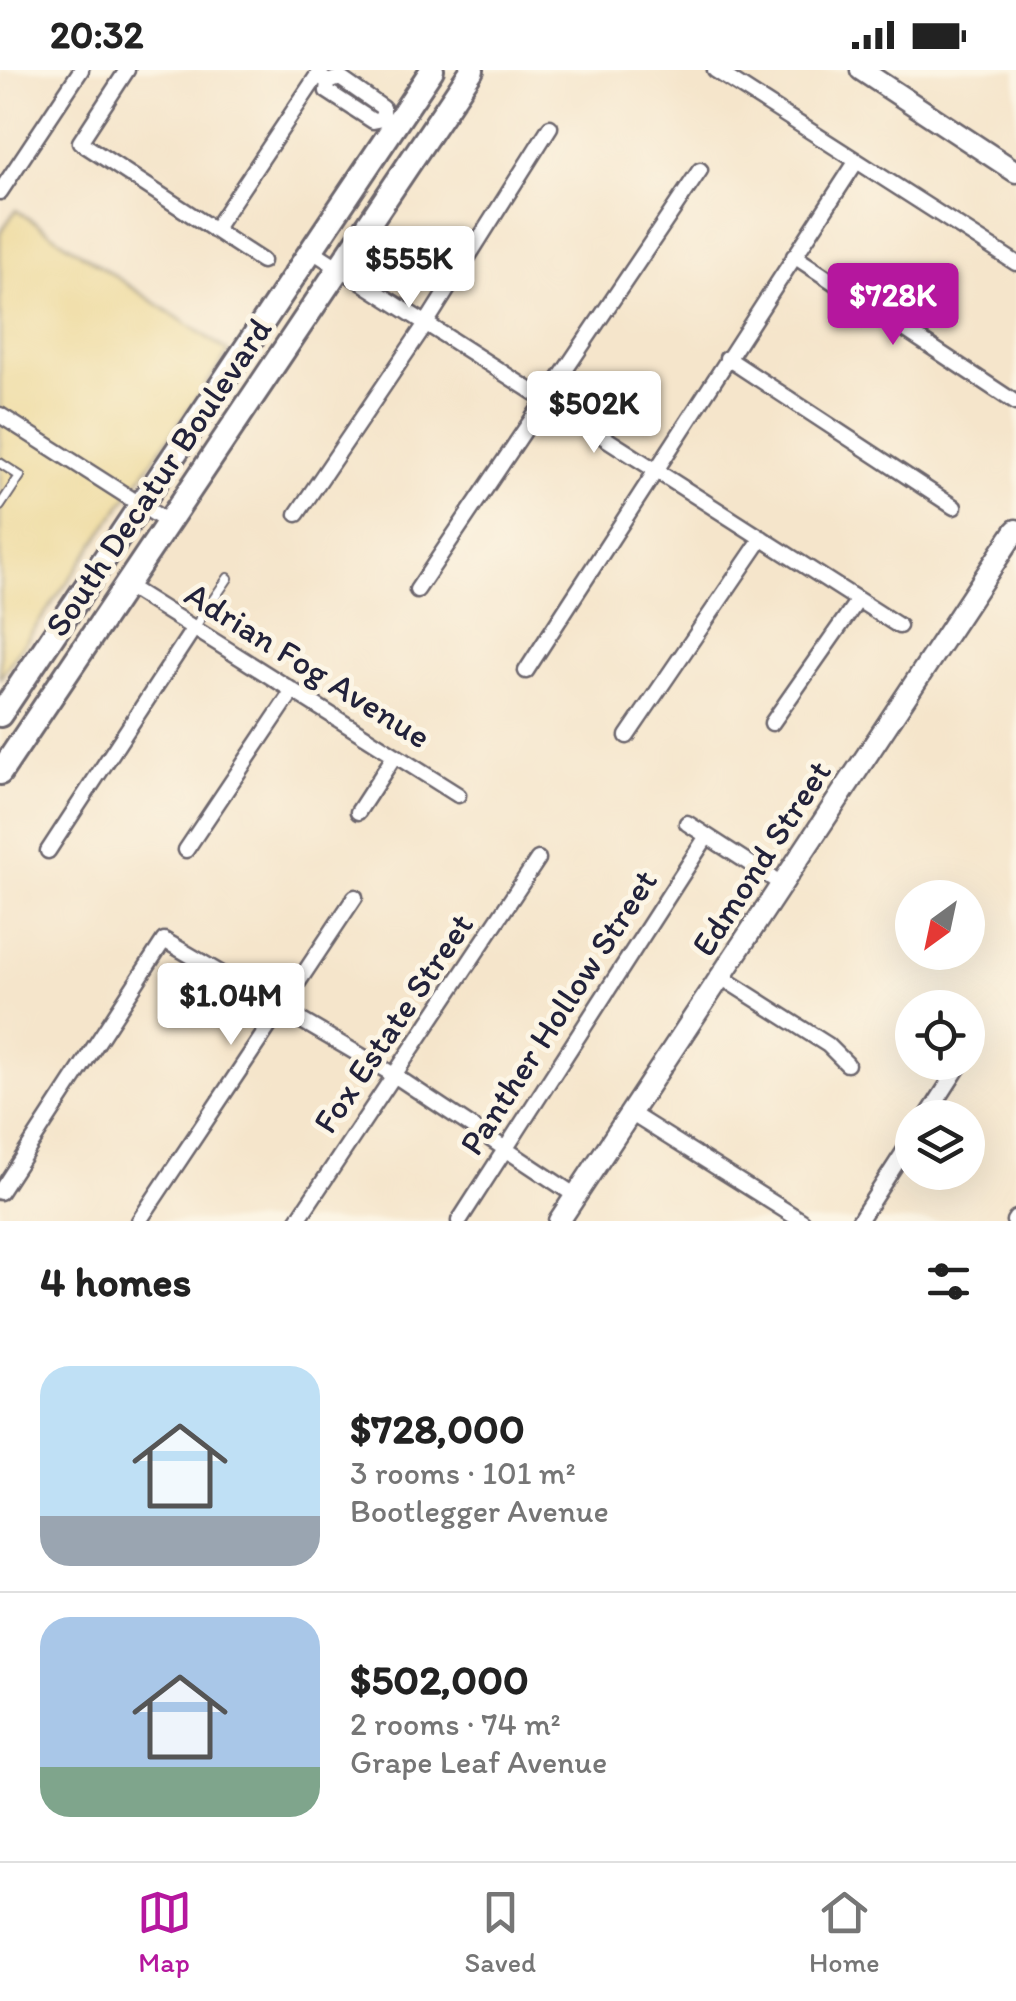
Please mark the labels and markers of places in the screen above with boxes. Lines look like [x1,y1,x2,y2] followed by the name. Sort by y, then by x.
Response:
[339,226,479,311] pin: $555K
[823,263,963,348] pin: $728K
[524,371,664,456] pin: $502K
[150,963,312,1048] pin: $1.04M

